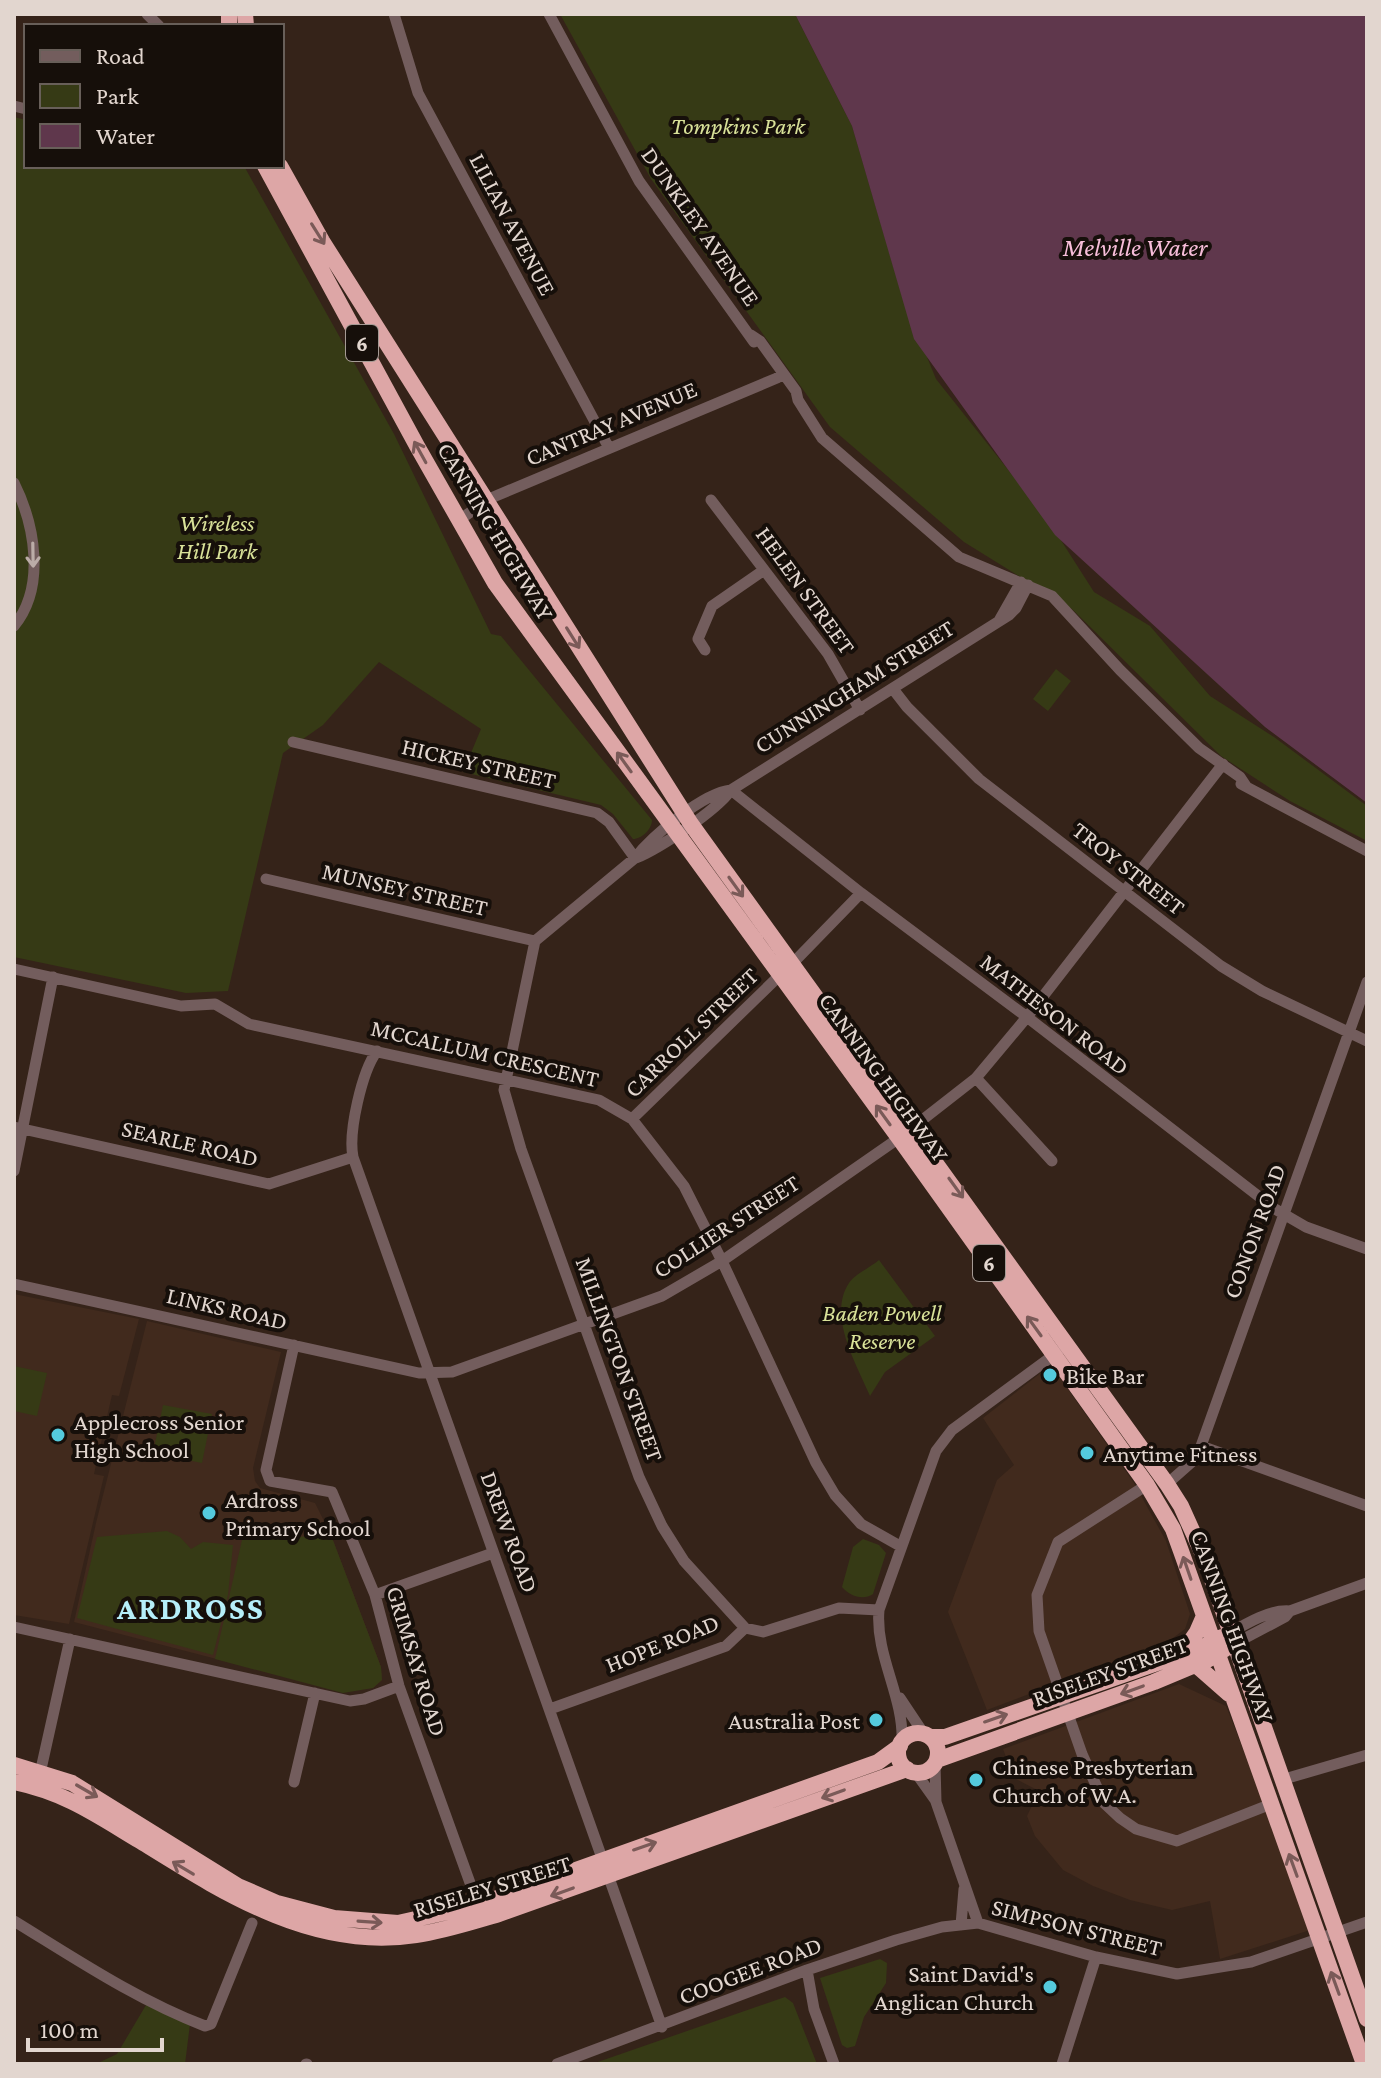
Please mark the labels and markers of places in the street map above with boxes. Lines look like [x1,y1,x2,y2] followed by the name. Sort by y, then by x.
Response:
[1066,1362,1145,1389] place label: Bike Bar
[1041,1366,1059,1384] marker: Bike Bar
[74,1408,245,1463] place label: Applecross Senior High School
[49,1426,67,1444] marker: Applecross Senior High School
[1103,1440,1257,1467] place label: Anytime Fitness
[1078,1444,1096,1462] marker: Anytime Fitness
[225,1486,370,1541] place label: Ardross Primary School
[200,1504,218,1522] marker: Ardross Primary School
[728,1707,861,1734] place label: Australia Post
[867,1711,885,1729] marker: Australia Post
[992,1753,1194,1808] place label: Chinese Presbyterian Church of W.A.
[967,1771,985,1789] marker: Chinese Presbyterian Church of W.A.
[874,1960,1034,2015] place label: Saint David's Anglican Church
[1041,1978,1059,1996] marker: Saint David's Anglican Church

